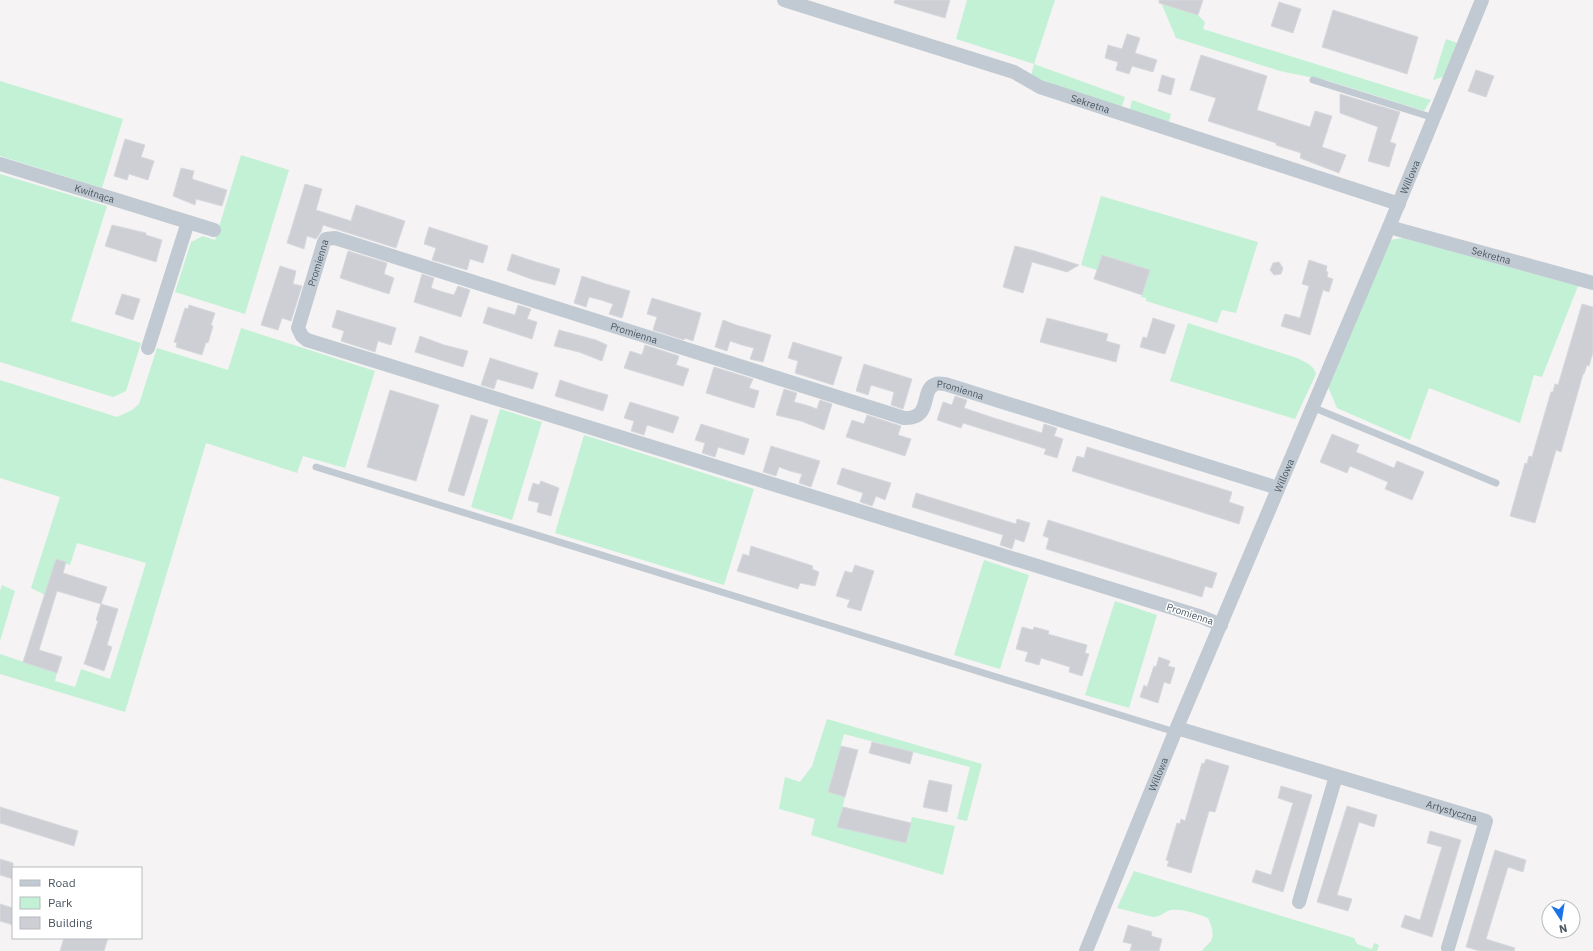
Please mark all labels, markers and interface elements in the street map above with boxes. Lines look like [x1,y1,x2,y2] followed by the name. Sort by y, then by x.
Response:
[1069,91,1112,116] street label: Sekretna
[1397,157,1422,196] street label: Willowa
[73,181,117,206] street label: Kwitnąca
[304,237,331,288] street label: Promienna
[1470,243,1513,267] street label: Sekretna
[609,319,660,346] street label: Promienna
[936,377,986,402] street label: Promienna
[1271,456,1297,494] street label: Willowa
[1165,600,1216,628] street label: Promienna
[1145,755,1171,793] street label: Willowa
[1425,797,1480,825] street label: Artystyczna
[12,867,142,939] legend
[48,875,76,890] text: Road
[48,895,73,910] text: Park
[1541,899,1581,939] north arrow
[48,915,93,930] text: Building
[1558,921,1568,936] text: N

